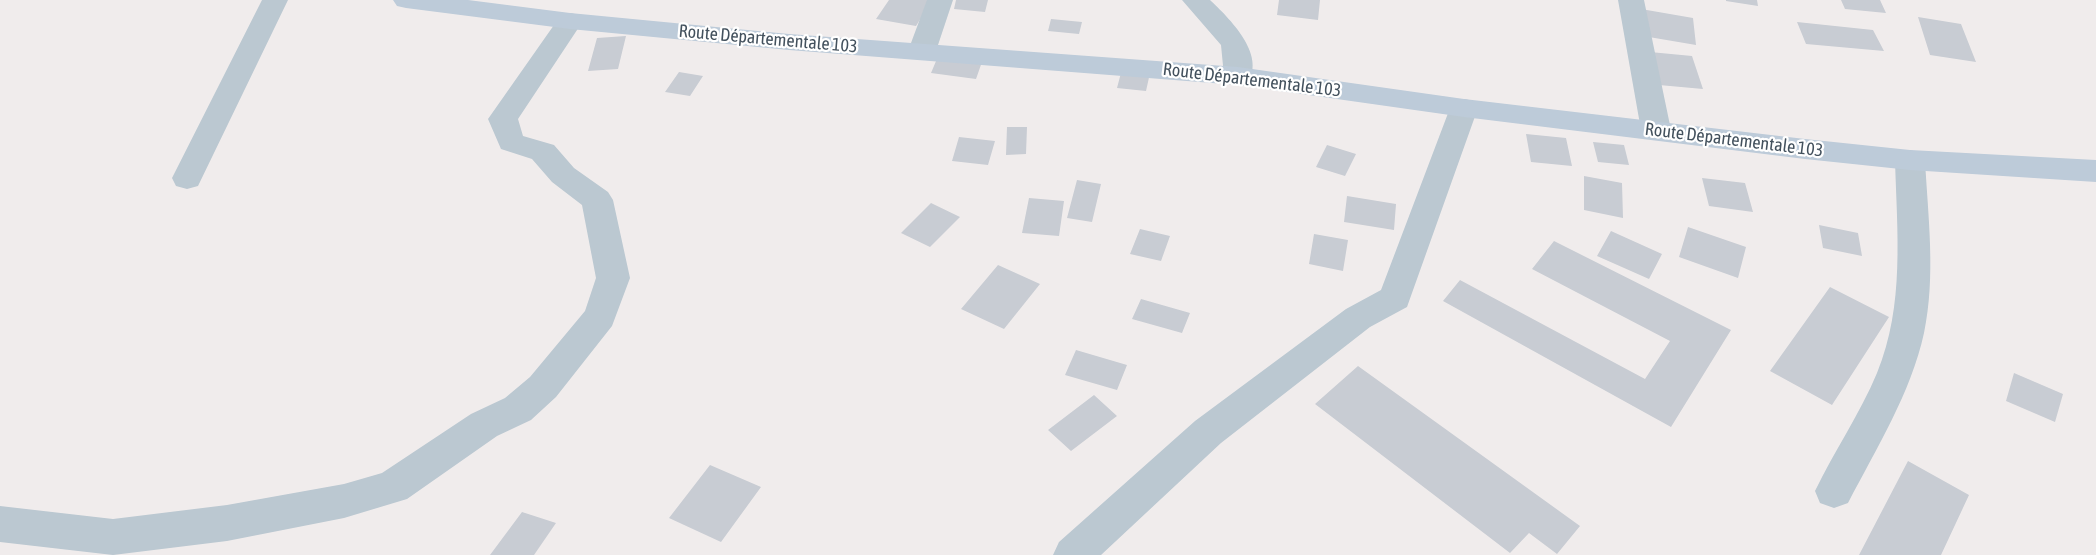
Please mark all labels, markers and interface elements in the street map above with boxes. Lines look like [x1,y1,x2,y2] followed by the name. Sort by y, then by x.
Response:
[678,20,858,58] street label: Route Départementale 103
[1162,58,1342,102] street label: Route Départementale 103
[1644,118,1824,162] street label: Route Départementale 103

